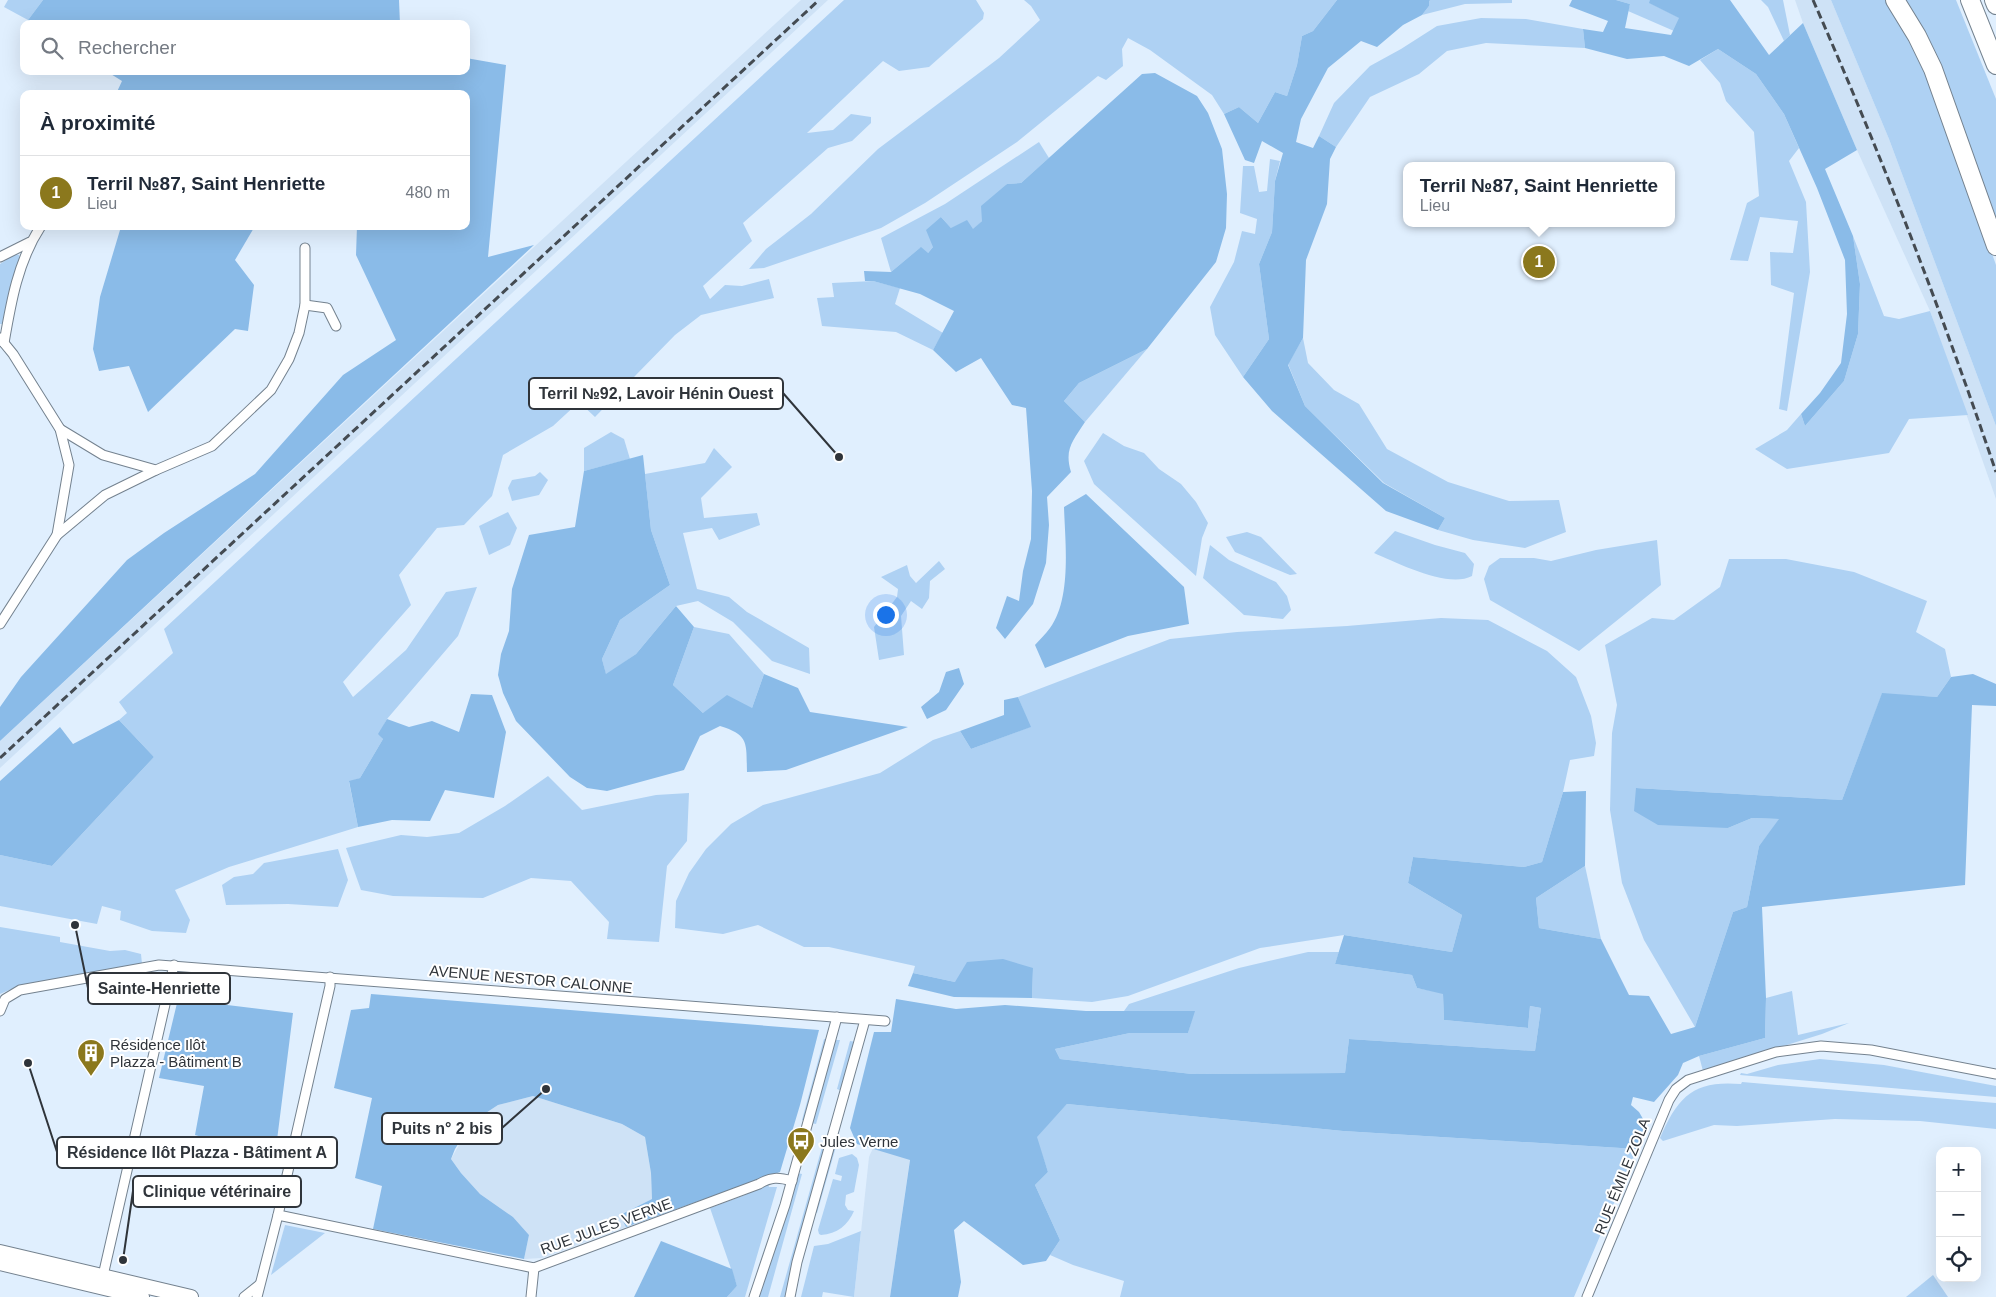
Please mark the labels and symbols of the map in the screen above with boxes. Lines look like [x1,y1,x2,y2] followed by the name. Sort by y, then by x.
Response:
[1523,243,1555,281] pin: 1
[529,378,783,409] callout: Terril №92, Lavoir Hénin Ouest
[539,385,774,402] text: Terril №92, Lavoir Hénin Ouest
[873,602,899,628] your location
[429,962,633,996] street label: AVENUE NESTOR CALONNE
[88,973,230,1004] callout: Sainte-Henriette
[98,980,220,997] text: Sainte-Henriette
[110,1036,242,1070] place label: Résidence Ilôt Plazza - Bâtiment B
[76,1038,106,1077] building icon: Résidence Ilôt Plazza - Bâtiment B
[382,1113,502,1144] callout: Puits n° 2 bis
[1591,1115,1653,1237] street label: RUE ÉMILE ZOLA
[392,1120,492,1137] text: Puits n° 2 bis
[786,1126,816,1165] bus stop icon: Jules Verne
[820,1133,898,1150] place label: Jules Verne
[57,1137,337,1168] callout: Résidence Ilôt Plazza - Bâtiment A
[67,1144,327,1161] text: Résidence Ilôt Plazza - Bâtiment A
[133,1176,301,1207] callout: Clinique vétérinaire
[143,1183,291,1200] text: Clinique vétérinaire
[538,1194,674,1258] street label: RUE JULES VERNE

